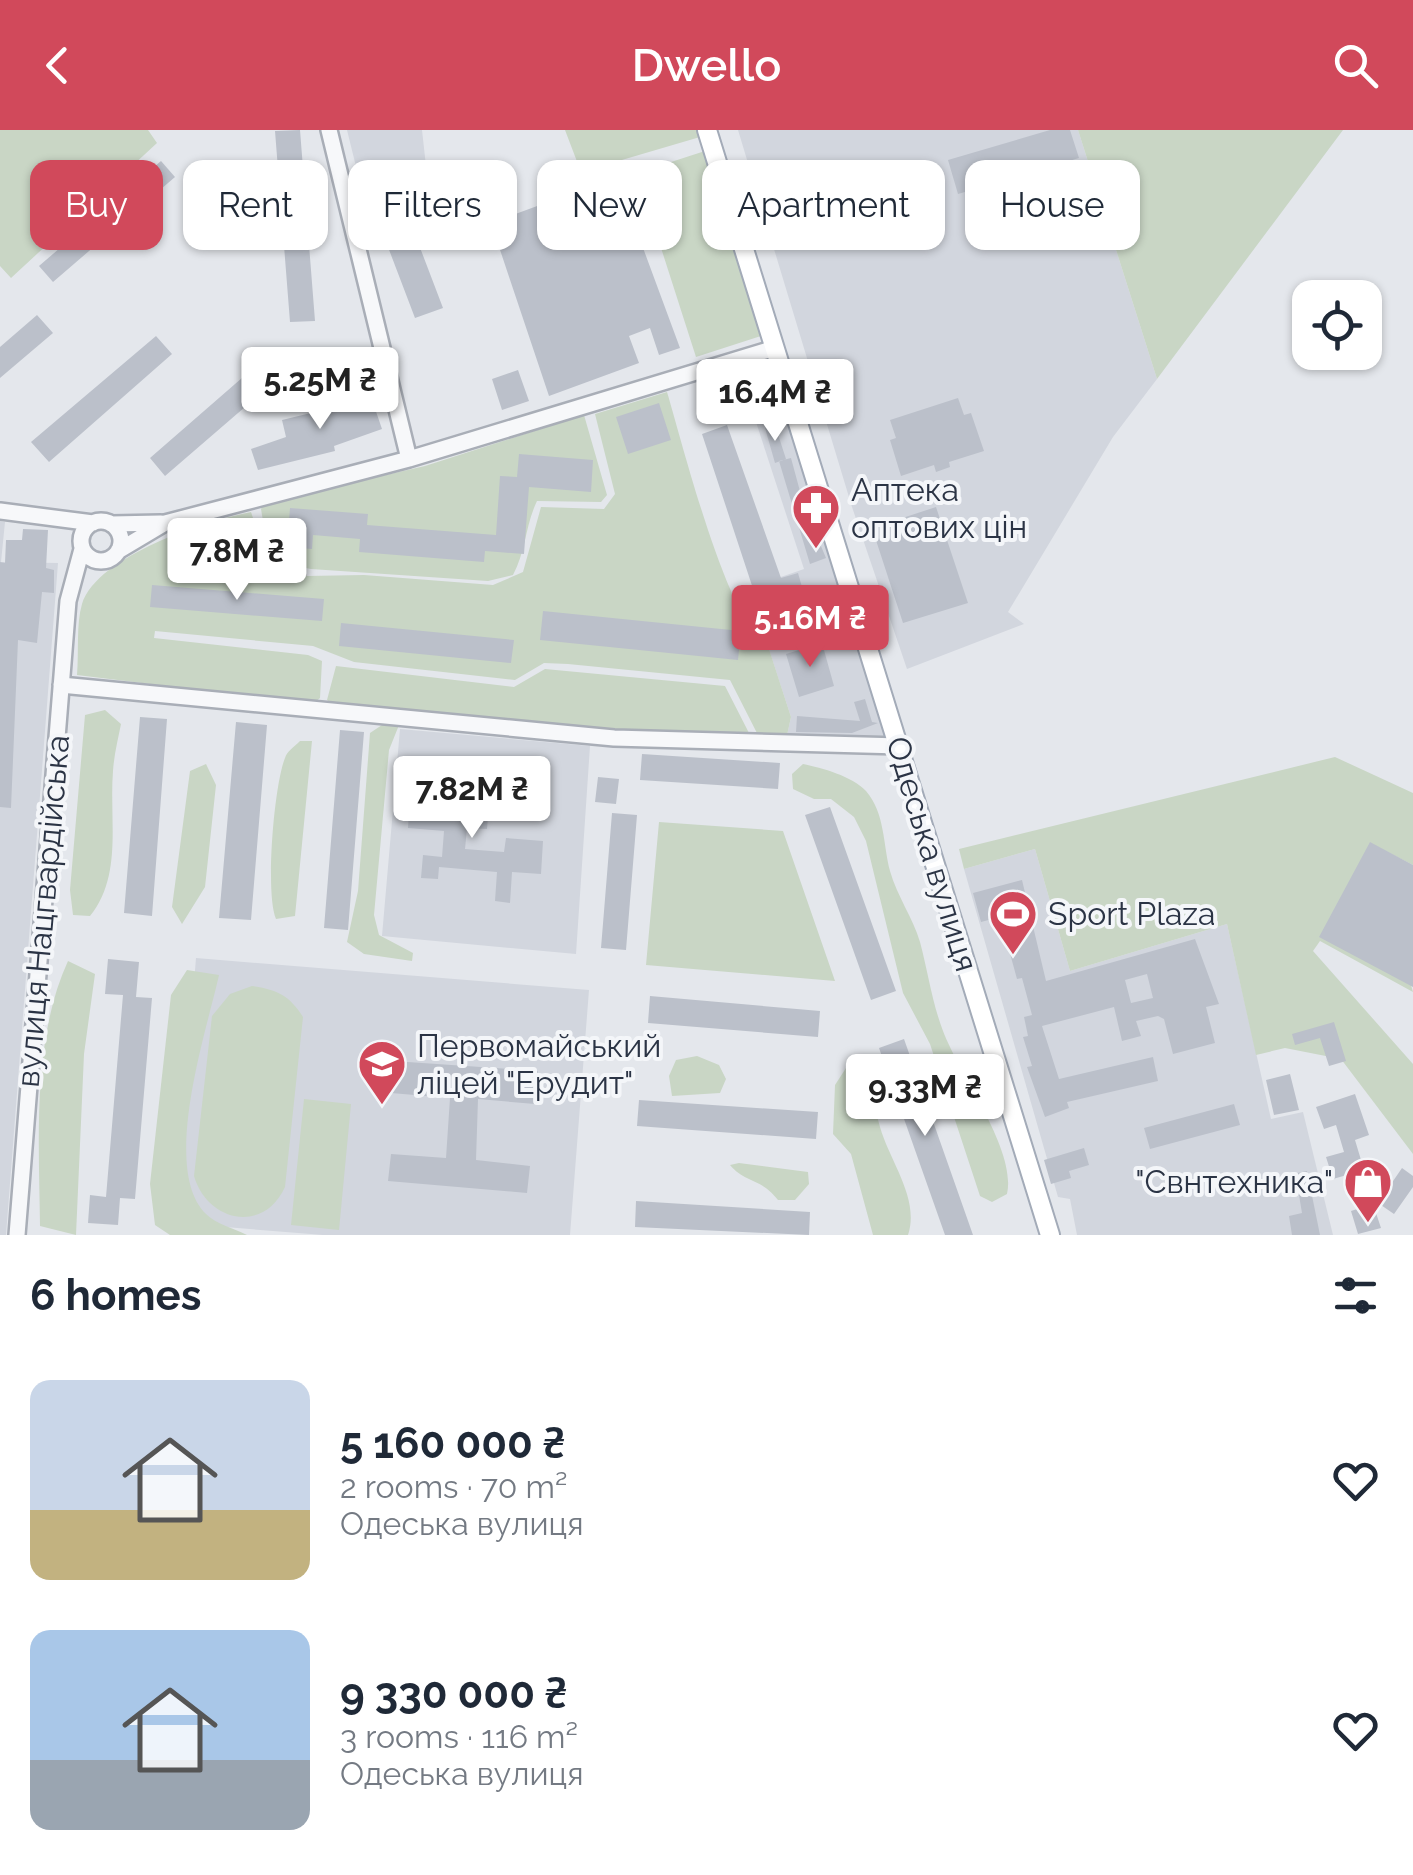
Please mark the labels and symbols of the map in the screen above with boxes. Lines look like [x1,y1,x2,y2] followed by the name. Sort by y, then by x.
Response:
[228,347,412,432] pin: 5.25M ₴
[683,359,867,444] pin: 16.4M ₴
[851,471,1027,545] place label: Аптека оптових цін
[790,482,842,550] pharmacy icon: Аптека оптових цін
[156,518,318,603] pin: 7.8M ₴
[718,585,902,670] pin: 5.16M ₴
[879,732,986,976] street label: Одеська вулиця
[9,733,76,1089] street label: вулиця Нацгвардійська
[380,756,564,841] pin: 7.82M ₴
[987,888,1039,956] sports icon: Sport Plaza
[1048,895,1216,932] place label: Sport Plaza
[417,1027,661,1101] place label: Первомайський ліцей "Ерудит"
[356,1038,408,1106] school or university icon: Первомайський ліцей "Ерудит"
[833,1054,1017,1139] pin: 9.33M ₴
[1342,1156,1394,1224] shop icon: "Свнтехника"
[1135,1163,1333,1200] place label: "Свнтехника"

